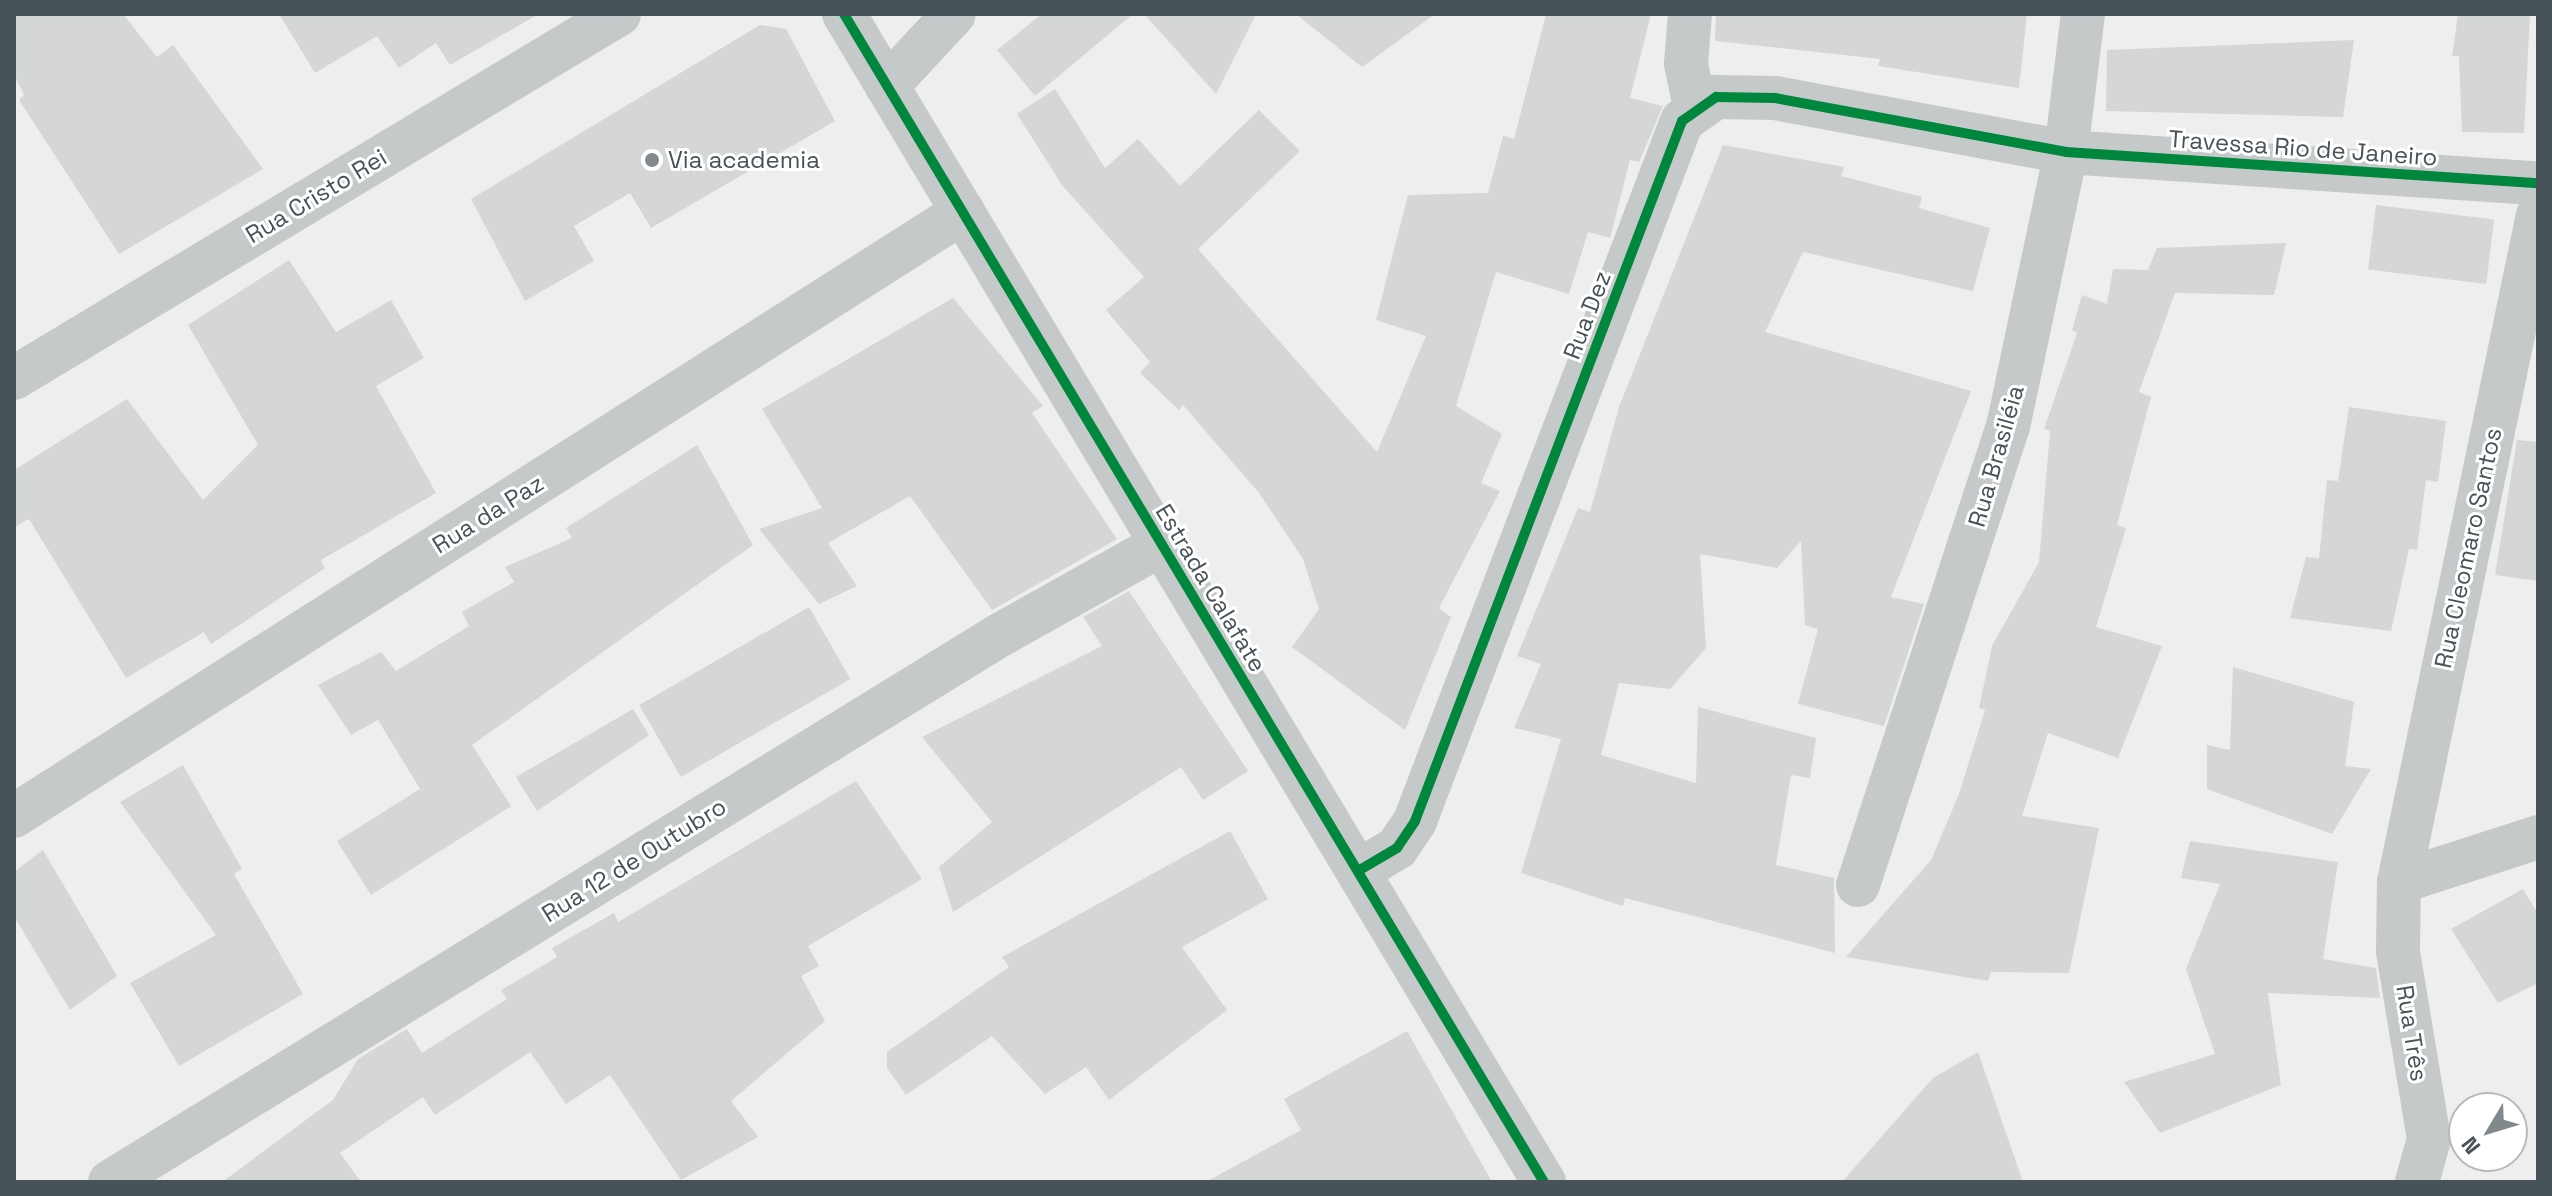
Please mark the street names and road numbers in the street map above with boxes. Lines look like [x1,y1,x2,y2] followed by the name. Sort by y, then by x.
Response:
[2168,124,2438,172] street label: Travessa Rio de Janeiro
[240,143,392,249] street label: Rua Cristo Rei
[1557,267,1617,363] street label: Rua Dez
[1962,382,2030,530] street label: Rua Brasiléia
[2428,425,2508,671] street label: Rua Cleomaro Santos
[427,468,549,560] street label: Rua da Paz
[1150,499,1272,677] street label: Estrada Calafate
[537,792,731,928] street label: Rua 12 de Outubro
[2390,983,2434,1083] street label: Rua Três

